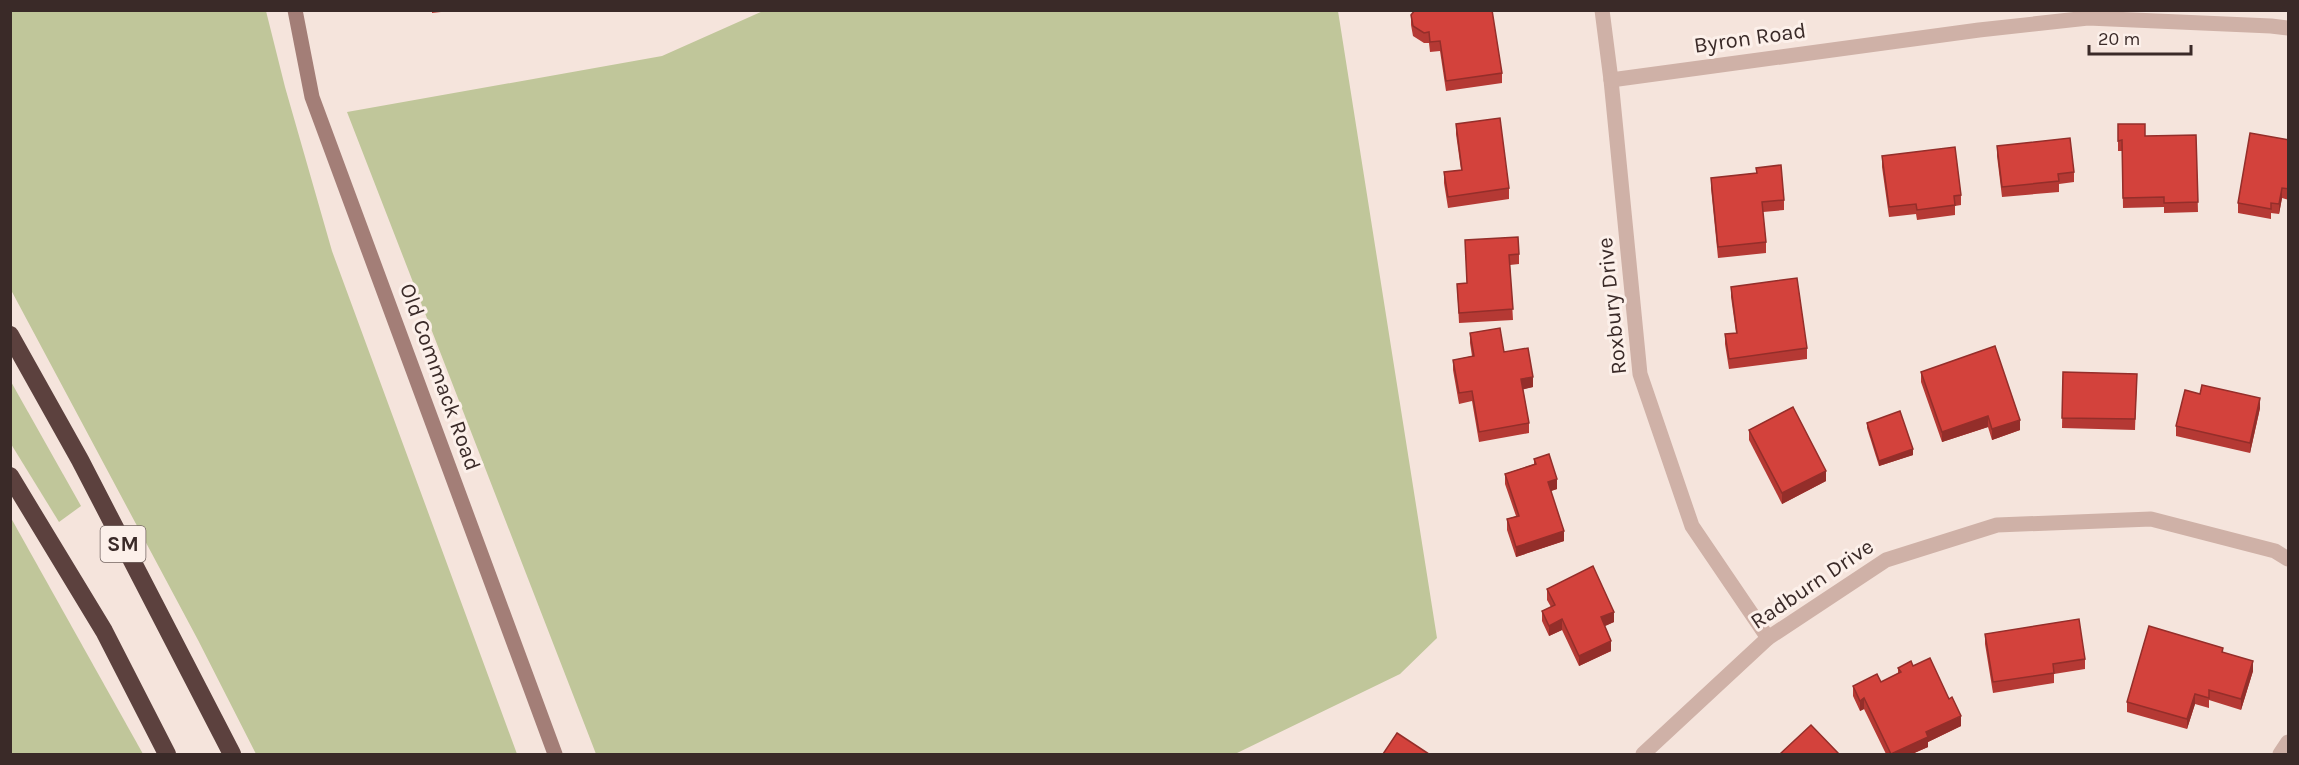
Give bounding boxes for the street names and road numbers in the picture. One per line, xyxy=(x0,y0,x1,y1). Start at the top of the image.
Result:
street label: Byron Road xyxy=(1692,17,1808,59)
street label: Roxbury Drive xyxy=(1592,236,1632,376)
street label: Old Commack Road xyxy=(394,280,486,474)
road number: SM xyxy=(100,526,146,562)
street label: Radburn Drive xyxy=(1746,533,1878,635)

